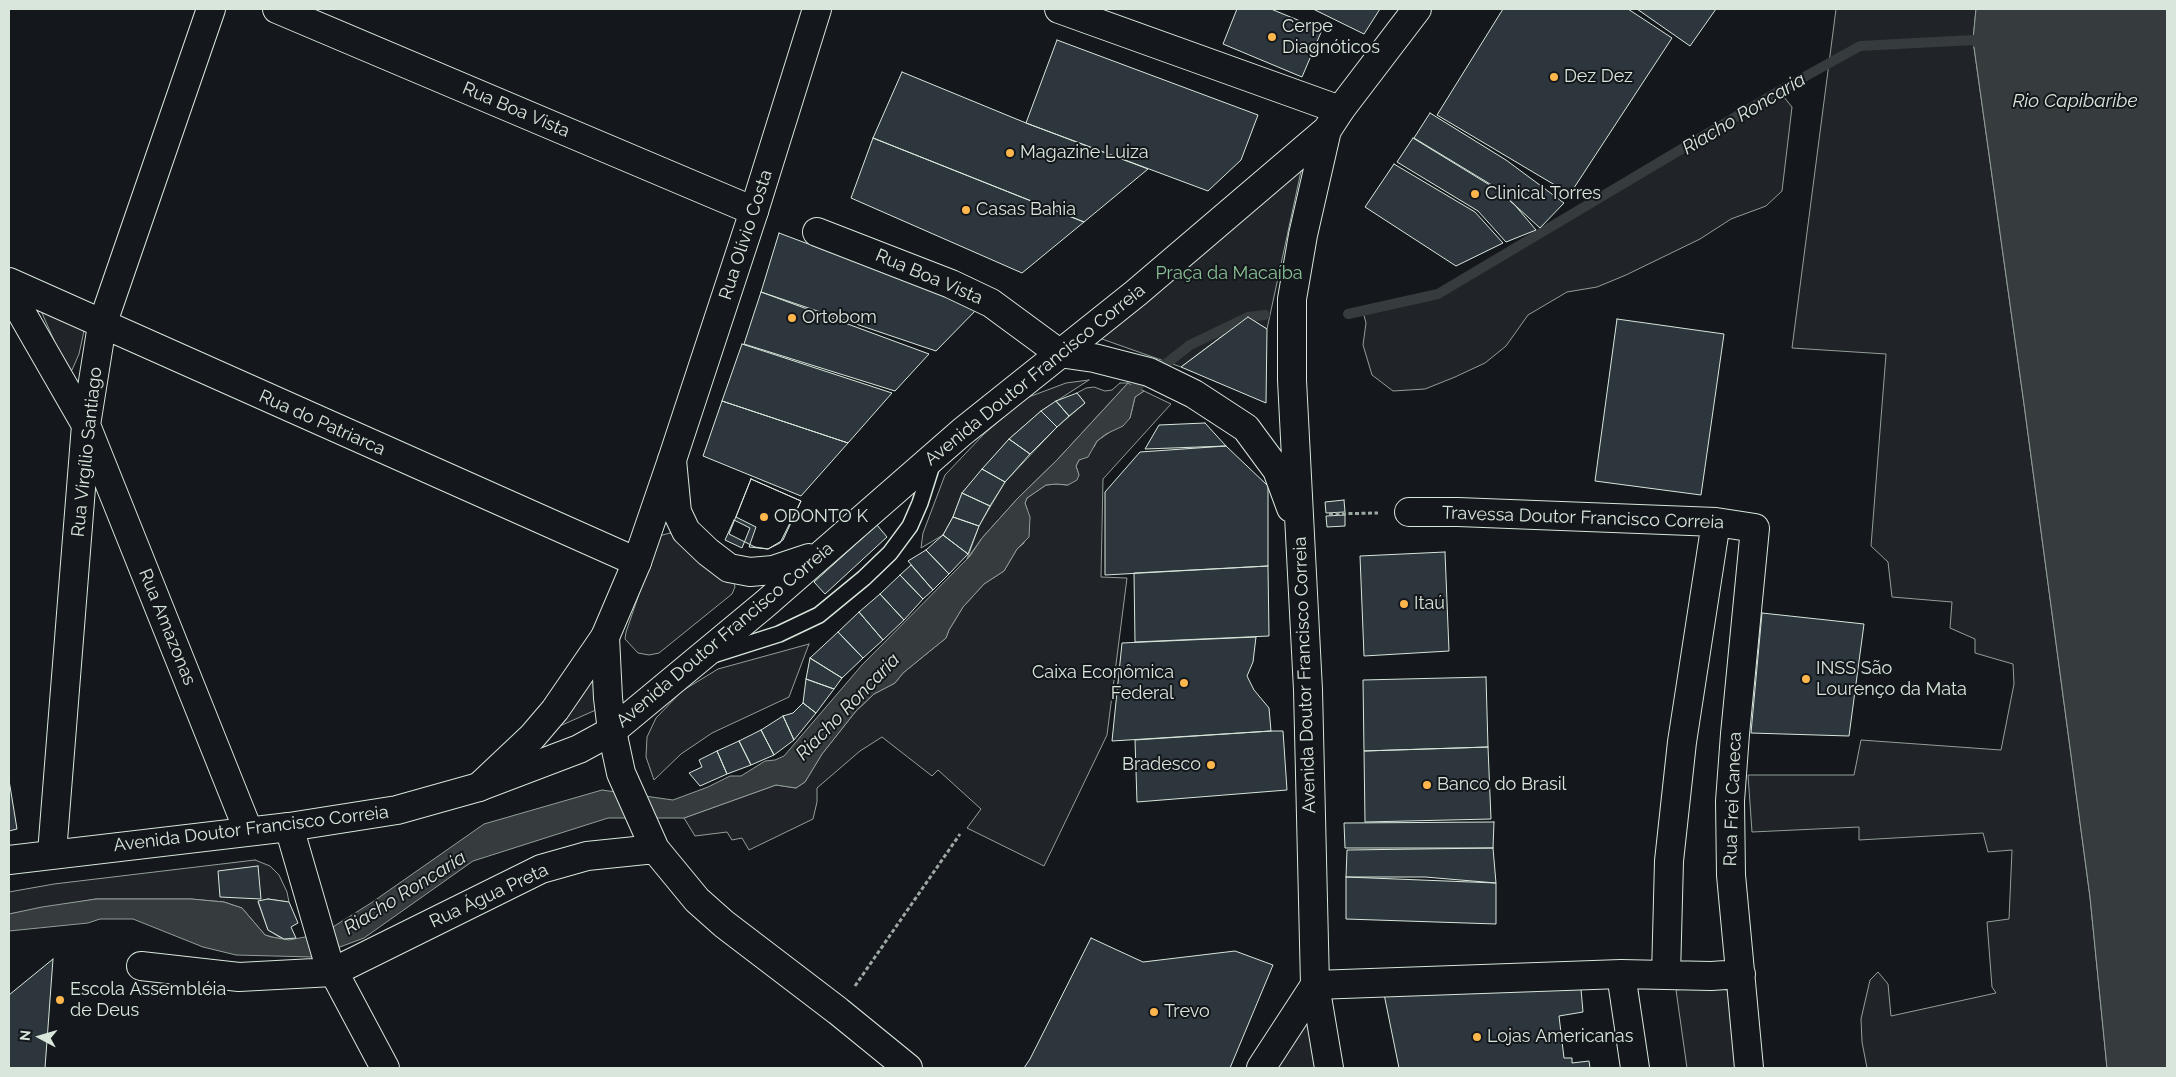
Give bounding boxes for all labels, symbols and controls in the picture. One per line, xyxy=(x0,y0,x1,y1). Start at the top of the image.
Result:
place label: Cerpe Diagnóticos xyxy=(1282,16,1380,58)
marker: Cerpe Diagnóticos xyxy=(1266,31,1278,43)
place label: Dez Dez xyxy=(1564,66,1633,88)
water label: Riacho Roncaria xyxy=(1678,68,1810,160)
marker: Dez Dez xyxy=(1548,71,1560,83)
street label: Rua Boa Vista xyxy=(459,78,573,142)
water label: Rio Capibaribe xyxy=(2012,90,2138,112)
place label: Magazine Luiza xyxy=(1020,142,1149,164)
marker: Magazine Luiza xyxy=(1004,147,1016,159)
street label: Rua Olívio Costa xyxy=(715,167,777,303)
place label: Clinical Torres xyxy=(1485,183,1601,205)
marker: Clinical Torres xyxy=(1469,188,1481,200)
place label: Casas Bahia xyxy=(976,199,1076,221)
marker: Casas Bahia xyxy=(960,204,972,216)
street label: Rua Boa Vista xyxy=(872,245,986,309)
park label: Praça da Macaíba xyxy=(1155,263,1303,285)
street label: Avenida Doutor Francisco Correia xyxy=(921,279,1149,471)
place label: Ortobom xyxy=(802,307,877,329)
marker: Ortobom xyxy=(786,312,798,324)
street label: Rua Virgílio Santiago xyxy=(67,366,107,538)
street label: Rua do Patriarca xyxy=(256,386,388,460)
street label: Travessa Doutor Francisco Correia xyxy=(1442,502,1724,534)
place label: ODONTO K xyxy=(774,506,868,528)
marker: ODONTO K xyxy=(758,511,770,523)
street label: Avenida Doutor Francisco Correia xyxy=(1289,536,1321,814)
street label: Avenida Doutor Francisco Correia xyxy=(612,538,838,732)
street label: Rua Amazonas xyxy=(134,566,200,688)
place label: Itaú xyxy=(1414,593,1445,615)
marker: Itaú xyxy=(1398,598,1410,610)
water label: Riacho Roncaria xyxy=(791,649,905,765)
place label: INSS São Lourenço da Mata xyxy=(1816,658,1967,701)
place label: Caixa Econômica Federal xyxy=(1032,662,1174,704)
marker: INSS São Lourenço da Mata xyxy=(1800,673,1812,685)
marker: Caixa Econômica Federal xyxy=(1178,677,1190,689)
street label: Rua Frei Caneca xyxy=(1720,731,1746,867)
place label: Bradesco xyxy=(1122,754,1201,776)
marker: Bradesco xyxy=(1205,759,1217,771)
place label: Banco do Brasil xyxy=(1437,774,1566,796)
marker: Banco do Brasil xyxy=(1421,779,1433,791)
street label: Avenida Doutor Francisco Correia xyxy=(112,801,390,857)
water label: Riacho Roncaria xyxy=(340,846,470,940)
street label: Rua Água Preta xyxy=(426,859,552,933)
place label: Escola Assembléia de Deus xyxy=(70,979,226,1022)
marker: Escola Assembléia de Deus xyxy=(54,994,66,1006)
place label: Trevo xyxy=(1164,1001,1210,1023)
marker: Trevo xyxy=(1148,1006,1160,1018)
north arrow xyxy=(15,1012,65,1062)
place label: Lojas Americanas xyxy=(1487,1026,1633,1048)
text: N xyxy=(17,1029,34,1042)
marker: Lojas Americanas xyxy=(1471,1031,1483,1043)

